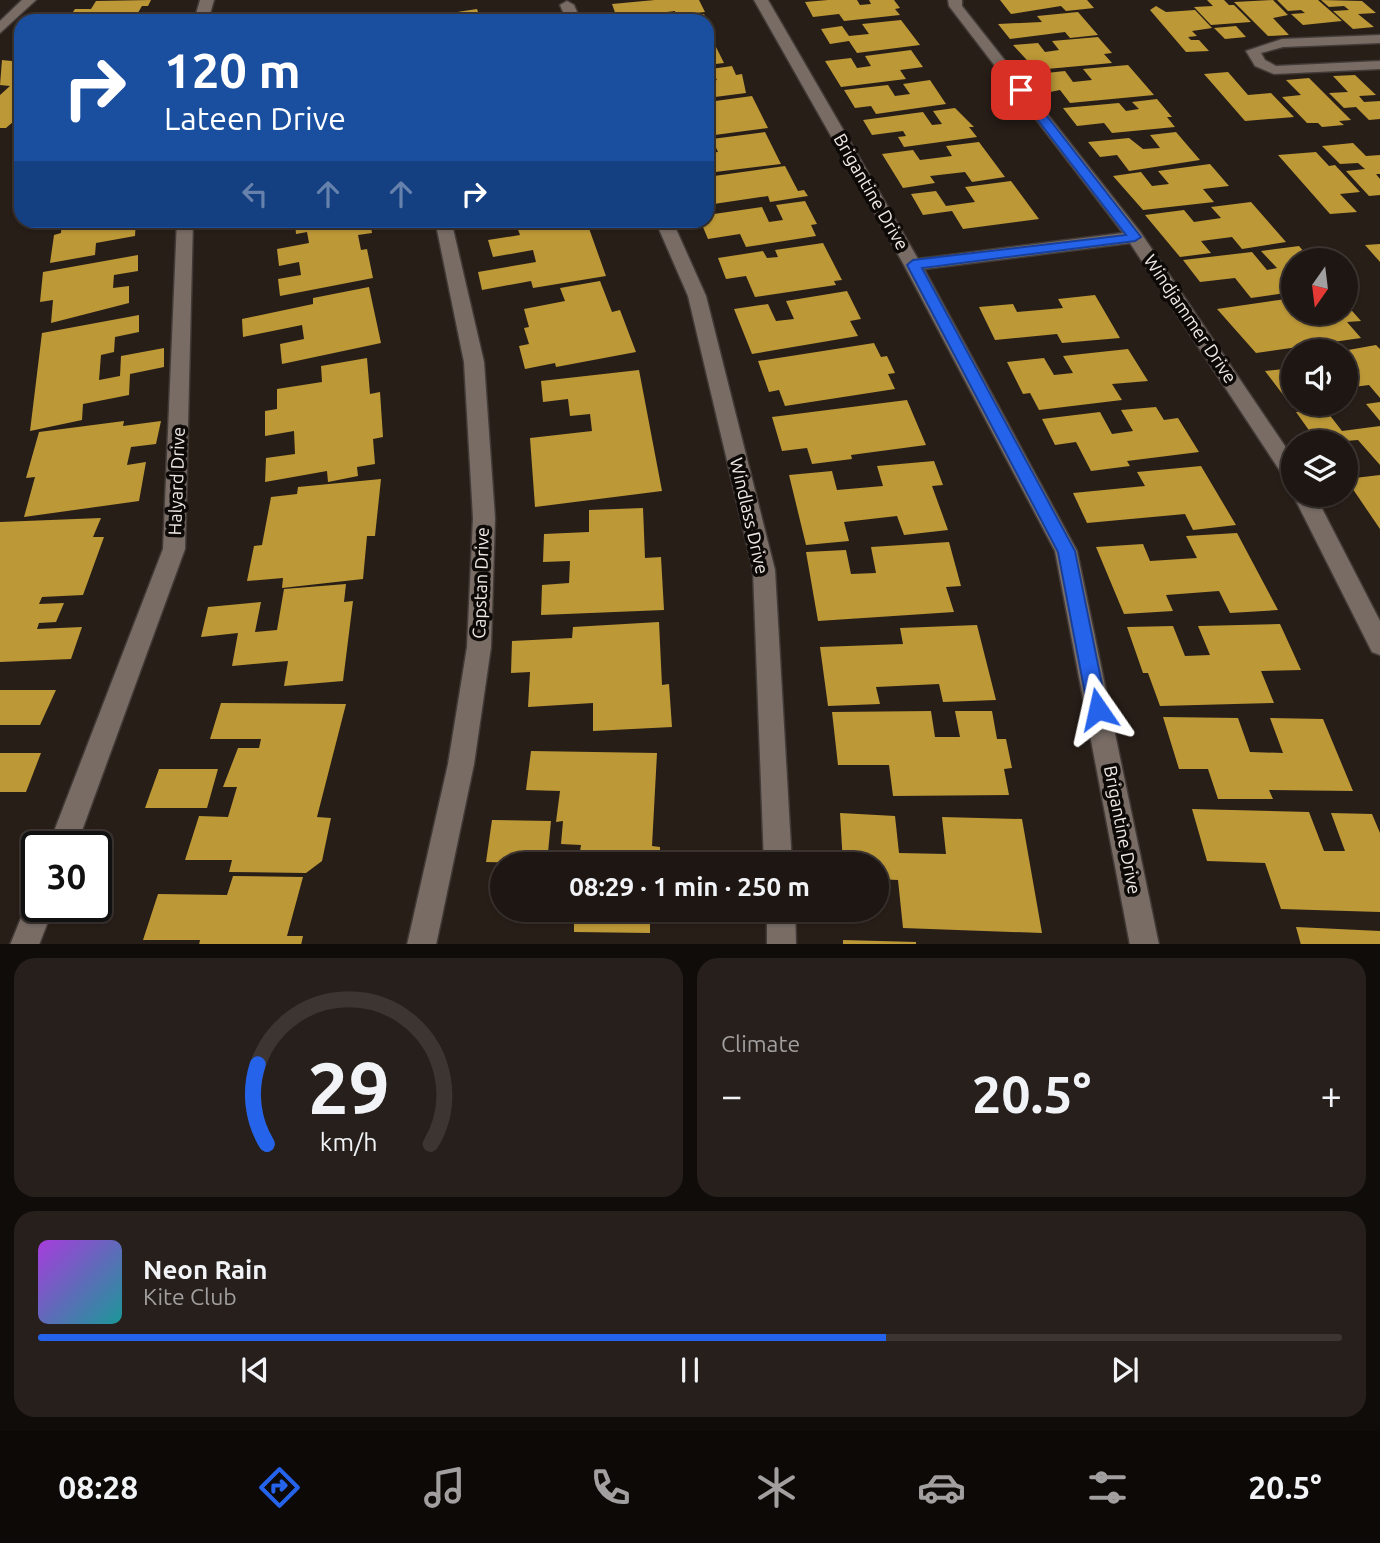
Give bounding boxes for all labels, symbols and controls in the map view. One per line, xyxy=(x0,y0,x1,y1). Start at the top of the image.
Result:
icon: right xyxy=(49,42,140,133)
text: 120 m xyxy=(164,42,301,97)
pin xyxy=(991,60,1051,120)
icon: arrive xyxy=(1002,71,1040,109)
text: Lateen Drive xyxy=(164,100,346,136)
street label: Brigantine Drive xyxy=(830,130,913,253)
icon: left xyxy=(236,175,274,213)
icon: ahead xyxy=(309,175,347,213)
icon: ahead xyxy=(382,175,420,213)
icon: right xyxy=(455,175,493,213)
north arrow xyxy=(1281,248,1358,326)
map controls xyxy=(1281,248,1358,507)
street label: Windjammer Drive xyxy=(1141,251,1241,386)
button: sound xyxy=(1281,339,1358,416)
street label: Halyard Drive xyxy=(164,426,188,535)
button: layers xyxy=(1281,430,1358,507)
street label: Windlass Drive xyxy=(727,456,773,576)
street label: Capstan Drive xyxy=(468,527,492,639)
position arrow xyxy=(1061,672,1135,746)
street label: Brigantine Drive xyxy=(1101,764,1145,896)
speed limit sign: 30 xyxy=(21,831,112,922)
text: 08:29 · 1 min · 250 m xyxy=(569,872,810,901)
text: Climate xyxy=(721,1031,800,1056)
text: 29 xyxy=(307,1046,390,1128)
text: 20.5° xyxy=(972,1065,1091,1123)
text: − xyxy=(721,1074,742,1116)
text: + xyxy=(1321,1074,1342,1116)
text: km/h xyxy=(320,1127,377,1155)
text: Neon Rain xyxy=(143,1255,268,1284)
text: Kite Club xyxy=(143,1284,237,1309)
icon: previous xyxy=(236,1351,274,1389)
icon: pause xyxy=(671,1351,709,1389)
icon: next xyxy=(1106,1351,1144,1389)
icon: directions xyxy=(255,1463,304,1512)
icon: music xyxy=(420,1463,469,1512)
icon: phone xyxy=(586,1463,635,1512)
icon: climate xyxy=(752,1463,801,1512)
icon: car xyxy=(917,1463,966,1512)
icon: filters xyxy=(1083,1463,1132,1512)
text: 08:28 xyxy=(58,1469,138,1505)
text: 20.5° xyxy=(1248,1469,1322,1505)

